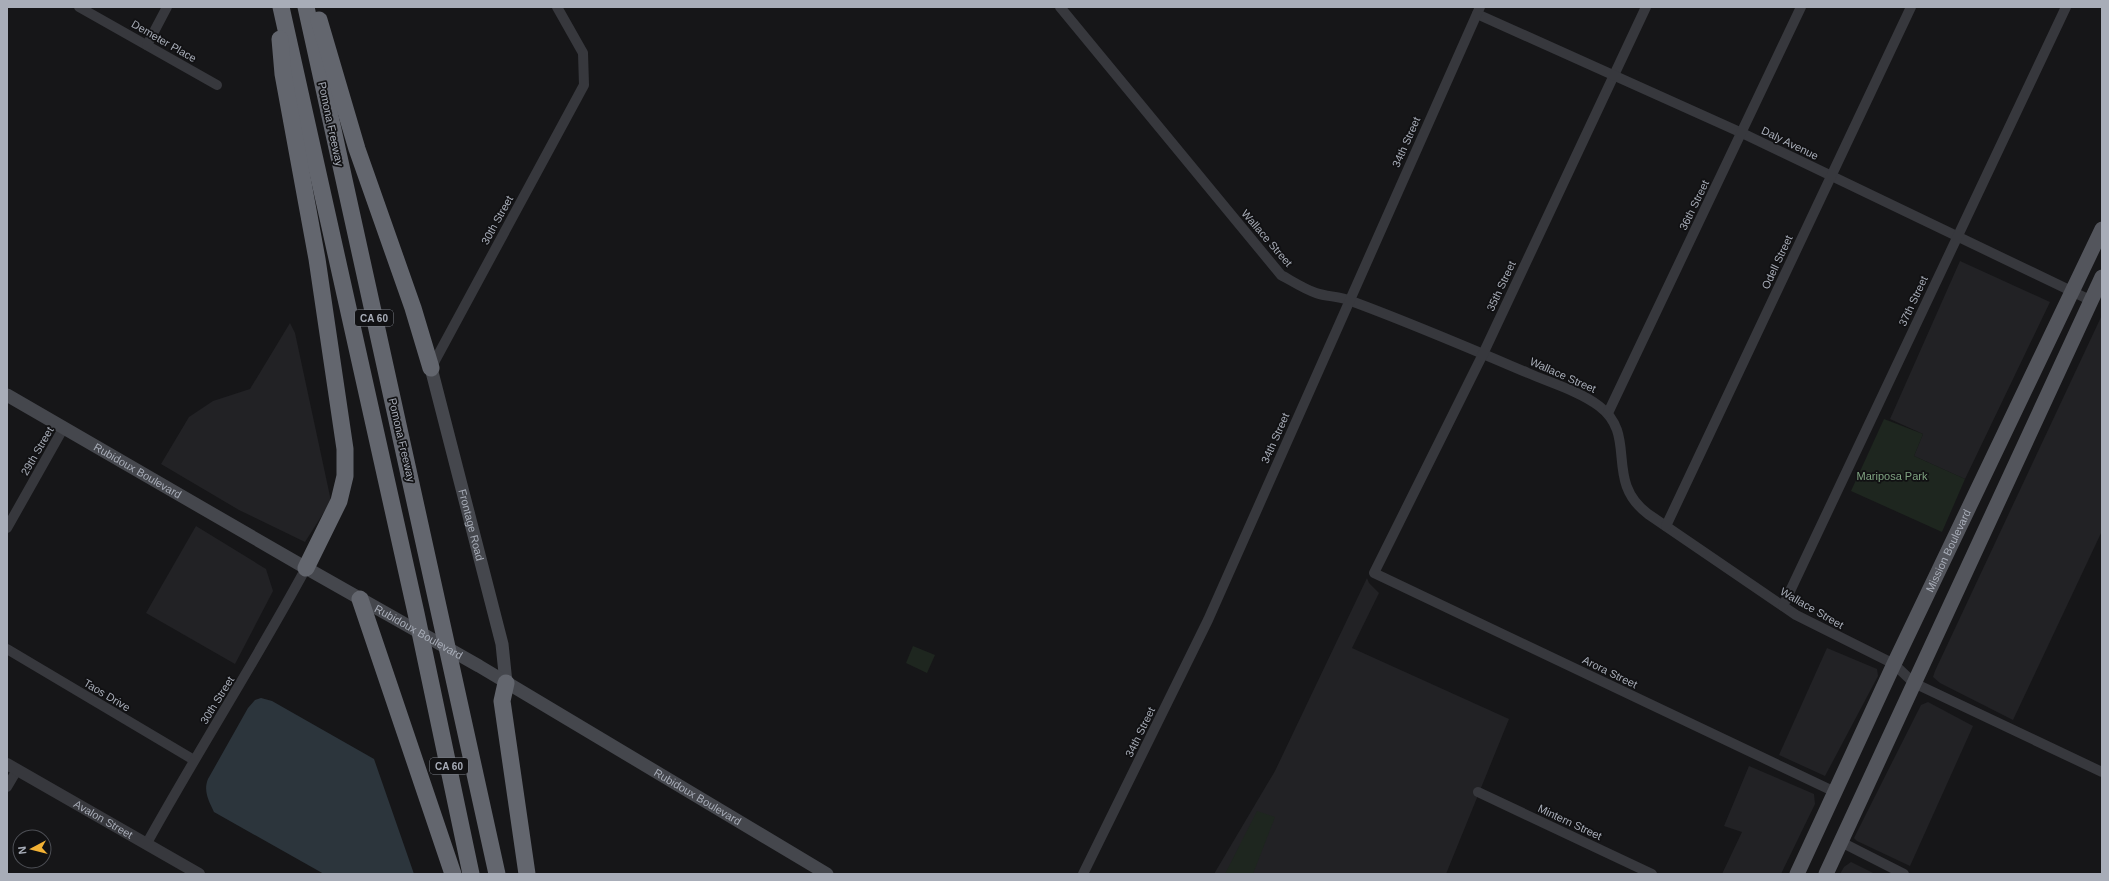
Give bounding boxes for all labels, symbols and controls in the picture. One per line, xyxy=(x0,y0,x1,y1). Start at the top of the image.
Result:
street label: Demeter Place xyxy=(129,18,199,64)
street label: Pomona Freeway xyxy=(316,81,346,168)
street label: 34th Street xyxy=(1390,115,1422,169)
street label: Daly Avenue xyxy=(1760,124,1820,162)
street label: 36th Street xyxy=(1677,178,1711,232)
street label: 30th Street xyxy=(479,194,515,246)
street label: Wallace Street xyxy=(1239,207,1295,269)
street label: Odell Street xyxy=(1759,233,1795,291)
street label: 35th Street xyxy=(1484,259,1518,313)
street label: 37th Street xyxy=(1896,274,1930,328)
road number: CA 60 xyxy=(355,310,393,326)
street label: Wallace Street xyxy=(1528,355,1598,395)
street label: Pomona Freeway xyxy=(386,397,418,484)
street label: 34th Street xyxy=(1259,411,1291,465)
street label: 29th Street xyxy=(18,425,56,477)
street label: Rubidoux Boulevard xyxy=(92,441,184,501)
park label: Mariposa Park xyxy=(1857,470,1928,482)
street label: Frontage Road xyxy=(456,488,486,562)
street label: Mission Boulevard xyxy=(1923,507,1973,594)
street label: Wallace Street xyxy=(1778,585,1846,631)
street label: Rubidoux Boulevard xyxy=(373,602,465,662)
street label: Arora Street xyxy=(1581,654,1639,690)
street label: 30th Street xyxy=(198,674,236,726)
street label: Taos Drive xyxy=(82,676,132,714)
street label: 34th Street xyxy=(1123,705,1157,759)
road number: CA 60 xyxy=(430,758,468,774)
street label: Rubidoux Boulevard xyxy=(652,766,743,827)
street label: Avalon Street xyxy=(72,798,135,841)
street label: Mintern Street xyxy=(1536,802,1604,842)
north arrow xyxy=(12,829,52,869)
text: N xyxy=(16,845,29,855)

